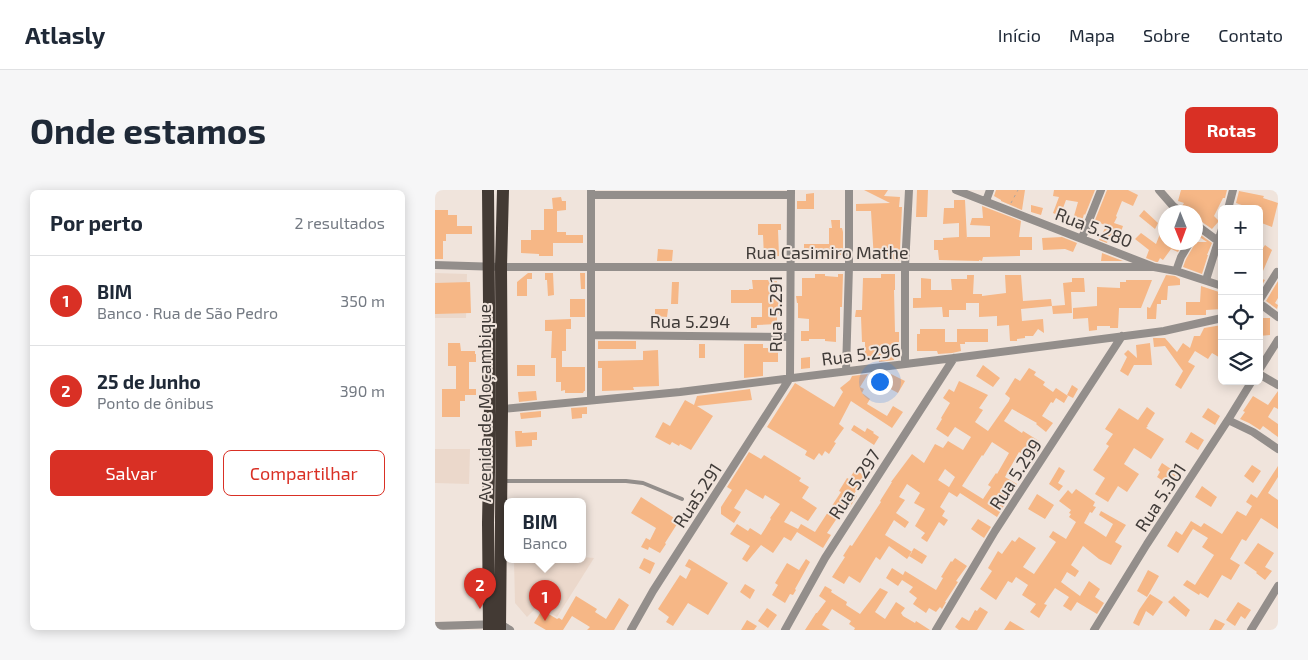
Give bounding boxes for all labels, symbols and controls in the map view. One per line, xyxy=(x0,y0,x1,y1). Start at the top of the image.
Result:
text: Atlasly xyxy=(25,20,105,49)
text: Início xyxy=(998,24,1041,46)
text: Mapa xyxy=(1069,24,1115,46)
text: Sobre xyxy=(1143,24,1190,46)
text: Contato xyxy=(1218,24,1283,46)
button: Rotas xyxy=(1185,107,1278,153)
text: Onde estamos xyxy=(30,109,266,151)
street label: Rua 5.280 xyxy=(1052,202,1136,252)
north arrow xyxy=(1158,205,1203,250)
map controls xyxy=(1218,205,1263,385)
button: + xyxy=(1218,205,1263,250)
text: Por perto xyxy=(50,210,143,235)
text: 2 resultados xyxy=(294,213,385,232)
street label: Rua Casimiro Mathe xyxy=(745,241,909,263)
button: − xyxy=(1218,250,1263,295)
street label: Rua 5.291 xyxy=(764,276,786,352)
text: BIM xyxy=(97,280,132,303)
text: 1 xyxy=(63,291,69,310)
text: 350 m xyxy=(340,291,385,310)
button: locate xyxy=(1218,295,1263,340)
text: Banco · Rua de São Pedro xyxy=(97,303,278,322)
street label: Avenida de Moçambique xyxy=(473,304,496,502)
street label: Rua 5.294 xyxy=(650,310,730,332)
street label: Rua 5.296 xyxy=(820,338,902,370)
button: layers xyxy=(1218,340,1263,385)
your location xyxy=(867,369,893,395)
text: 25 de Junho xyxy=(97,370,201,393)
text: 2 xyxy=(61,381,71,400)
text: 390 m xyxy=(340,381,385,400)
text: Ponto de ônibus xyxy=(97,393,214,412)
street label: Rua 5.299 xyxy=(984,435,1046,513)
street label: Rua 5.297 xyxy=(823,445,885,523)
button: Salvar xyxy=(50,450,213,496)
button: Compartilhar xyxy=(223,450,385,496)
street label: Rua5.291 xyxy=(668,459,726,531)
street label: Rua 5.301 xyxy=(1130,459,1190,535)
popup xyxy=(504,498,586,563)
text: BIM xyxy=(523,510,558,533)
text: Banco xyxy=(523,533,567,552)
pin: 2 xyxy=(464,568,496,609)
pin: 1 xyxy=(529,580,561,621)

